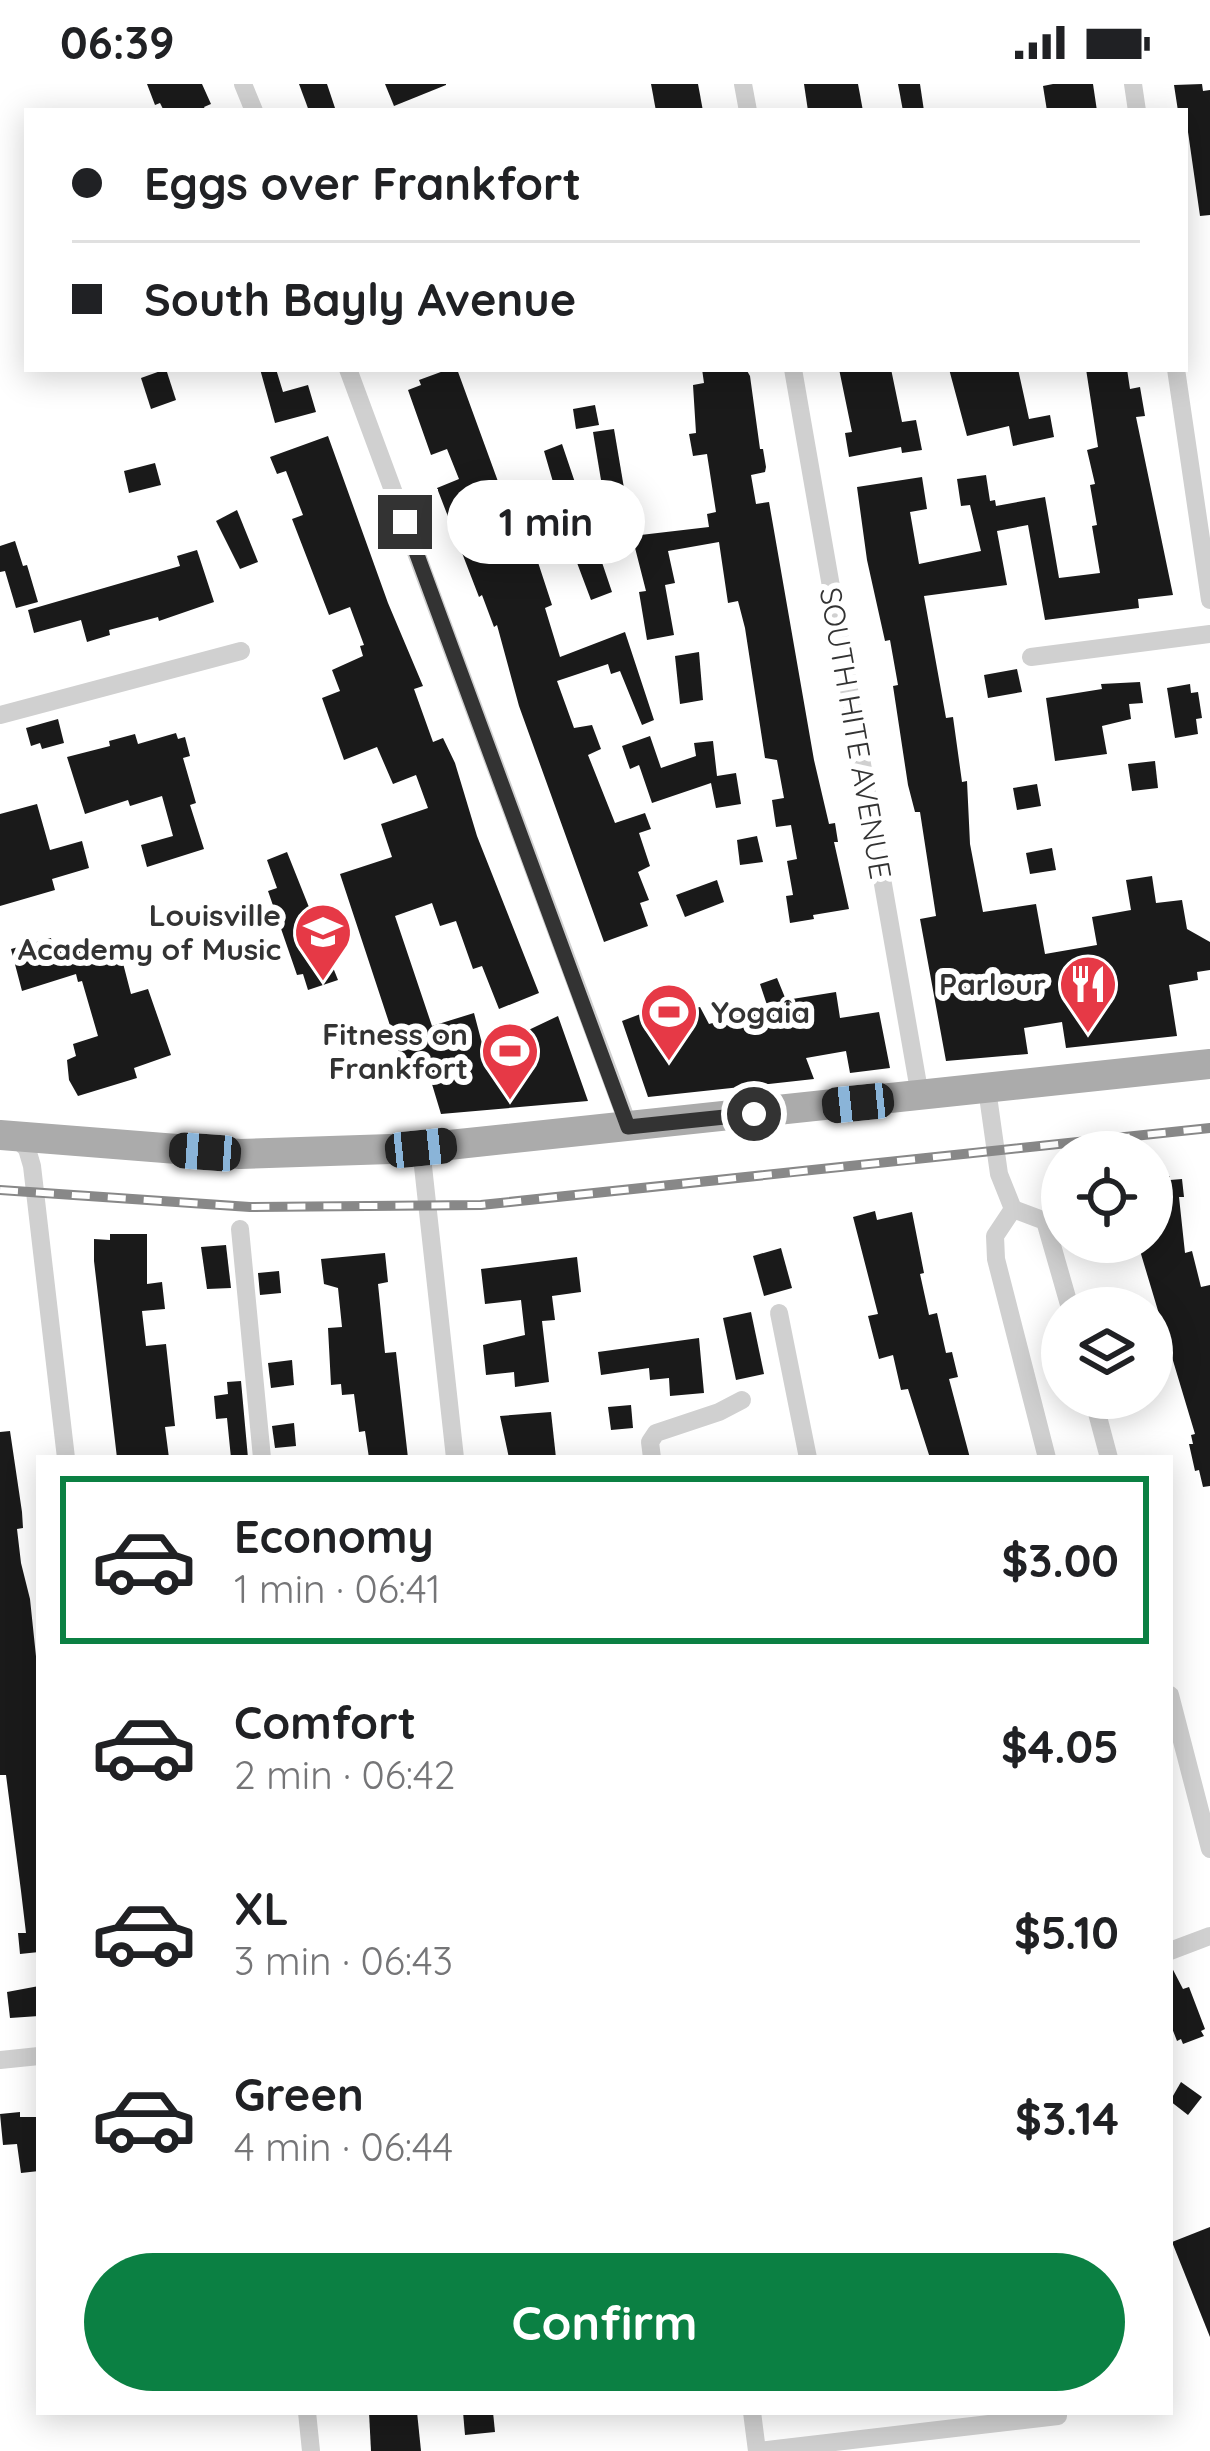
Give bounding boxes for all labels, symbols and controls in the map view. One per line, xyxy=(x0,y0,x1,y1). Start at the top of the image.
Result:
text: 06:39 xyxy=(60,14,175,70)
text: Eggs over Frankfort xyxy=(144,155,581,211)
text: South Bayly Avenue xyxy=(144,271,576,327)
callout: 1 min xyxy=(447,480,645,564)
route end xyxy=(378,495,432,549)
text: 1 min xyxy=(499,497,593,546)
street label: SOUTH HITE AVENUE xyxy=(812,584,900,882)
place label: Louisville Academy of Music xyxy=(18,896,281,968)
school or university icon: Louisville Academy of Music xyxy=(292,901,354,983)
restaurant icon: Parlour xyxy=(1057,953,1119,1035)
place label: Parlour xyxy=(939,965,1046,1003)
sports icon: Yogaia xyxy=(638,981,700,1063)
place label: Yogaia xyxy=(711,993,810,1031)
place label: Fitness on Frankfort xyxy=(322,1015,468,1087)
sports icon: Fitness on Frankfort xyxy=(479,1020,541,1102)
car xyxy=(820,1081,896,1125)
route start xyxy=(727,1087,781,1141)
car xyxy=(383,1126,459,1170)
map controls xyxy=(1041,1131,1173,1419)
button: locate xyxy=(1041,1131,1173,1263)
car xyxy=(168,1132,242,1172)
button: layers xyxy=(1041,1287,1173,1419)
icon: car xyxy=(90,1506,198,1614)
text: Economy xyxy=(234,1508,434,1564)
text: $3.00 xyxy=(1002,1532,1119,1588)
text: 1 min · 06:41 xyxy=(234,1564,441,1613)
icon: car xyxy=(90,1692,198,1800)
text: Comfort xyxy=(234,1694,416,1750)
text: $4.05 xyxy=(1001,1718,1119,1774)
text: 2 min · 06:42 xyxy=(234,1750,455,1799)
icon: car xyxy=(90,1878,198,1986)
text: XL xyxy=(234,1880,289,1936)
text: $5.10 xyxy=(1014,1904,1119,1960)
text: 3 min · 06:43 xyxy=(234,1936,453,1985)
icon: car xyxy=(90,2064,198,2172)
text: Green xyxy=(234,2066,364,2122)
text: $3.14 xyxy=(1015,2090,1119,2146)
text: 4 min · 06:44 xyxy=(234,2122,453,2171)
button: Confirm xyxy=(84,2253,1125,2391)

